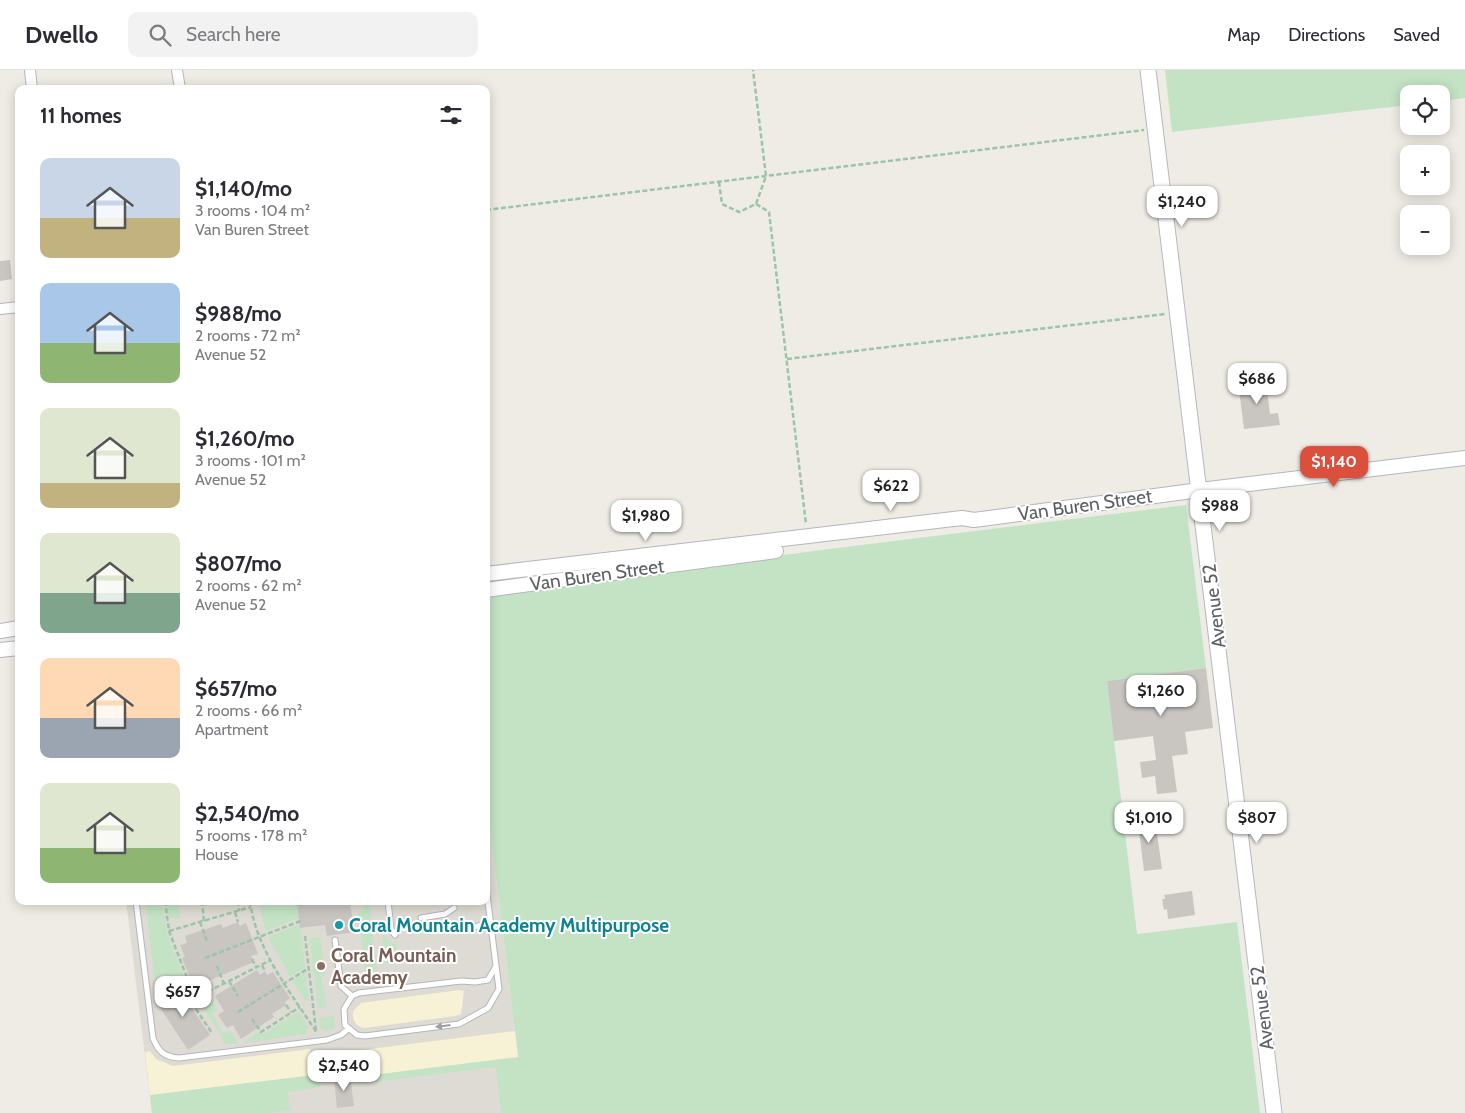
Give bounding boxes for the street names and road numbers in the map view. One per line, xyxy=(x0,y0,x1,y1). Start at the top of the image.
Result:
street label: Van Buren Street xyxy=(1016,484,1154,526)
street label: Van Buren Street xyxy=(528,554,666,596)
street label: Avenue 52 xyxy=(1197,563,1231,649)
street label: Avenue 52 xyxy=(1245,965,1279,1051)

